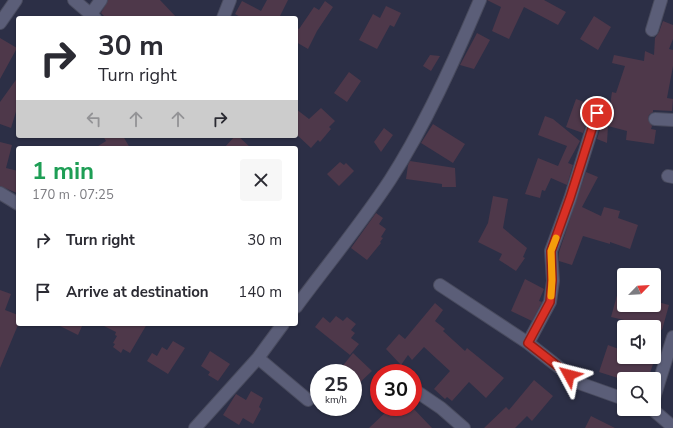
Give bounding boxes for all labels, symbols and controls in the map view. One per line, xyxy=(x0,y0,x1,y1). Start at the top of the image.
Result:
text: 30 m xyxy=(98,27,164,65)
icon: right xyxy=(32,32,84,84)
text: Turn right xyxy=(98,63,177,87)
pin xyxy=(580,96,614,130)
icon: arrive xyxy=(586,102,608,124)
icon: left xyxy=(83,108,105,130)
icon: ahead xyxy=(125,108,147,130)
icon: ahead xyxy=(167,108,189,130)
icon: right xyxy=(209,108,231,130)
text: 1 min xyxy=(32,155,94,187)
button: close xyxy=(240,159,282,201)
text: 170 m · 07:25 xyxy=(32,186,114,204)
icon: right xyxy=(32,229,54,251)
text: Turn right xyxy=(66,230,135,250)
text: 30 m xyxy=(247,230,282,250)
north arrow xyxy=(617,268,661,312)
map controls xyxy=(617,268,661,416)
icon: arrive xyxy=(32,281,54,303)
text: Arrive at destination xyxy=(66,282,209,302)
text: 140 m xyxy=(238,282,282,302)
button: sound xyxy=(617,320,661,364)
position arrow xyxy=(548,354,590,396)
speed limit sign: 30 xyxy=(370,364,422,416)
text: 25 xyxy=(324,371,348,398)
button: search xyxy=(617,372,661,416)
text: km/h xyxy=(325,393,347,407)

